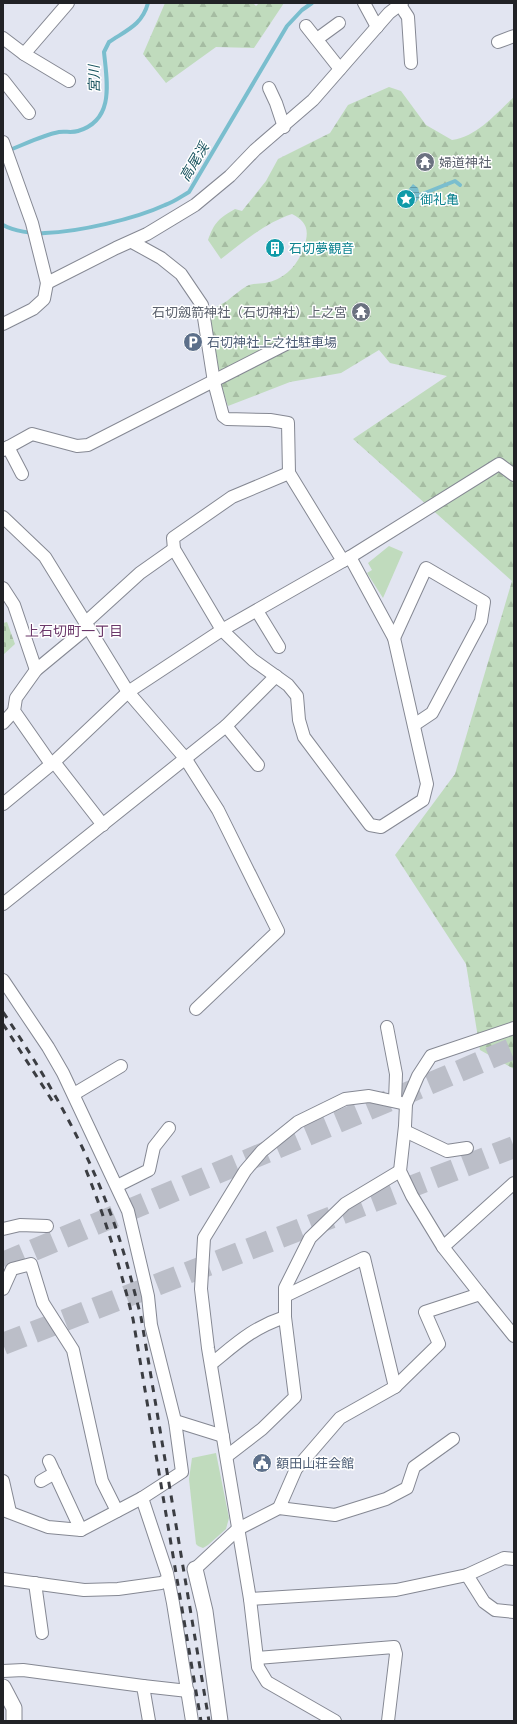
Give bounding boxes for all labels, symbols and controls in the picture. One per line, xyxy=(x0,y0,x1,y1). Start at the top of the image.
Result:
water label: 宮川 xyxy=(87,63,104,93)
water label: 高尾渓 xyxy=(177,139,214,185)
temple icon: 婦道神社 xyxy=(414,151,436,173)
place label: 婦道神社 xyxy=(439,156,491,172)
place icon: 御礼亀 xyxy=(395,188,417,210)
place label: 御礼亀 xyxy=(420,193,459,209)
building icon: 石切夢観音 xyxy=(264,237,286,259)
place label: 石切夢観音 xyxy=(289,242,354,258)
temple icon: 石切劔箭神社（石切神社）上之宮 xyxy=(350,301,372,323)
place label: 石切劔箭神社（石切神社）上之宮 xyxy=(152,305,347,322)
parking icon: 石切神社上之社駐車場 xyxy=(182,331,204,353)
place label: 石切神社上之社駐車場 xyxy=(207,336,337,352)
district label: 上石切町一丁目 xyxy=(25,624,123,641)
public building icon: 額田山荘会館 xyxy=(251,1452,273,1474)
place label: 額田山荘会館 xyxy=(276,1457,354,1473)

